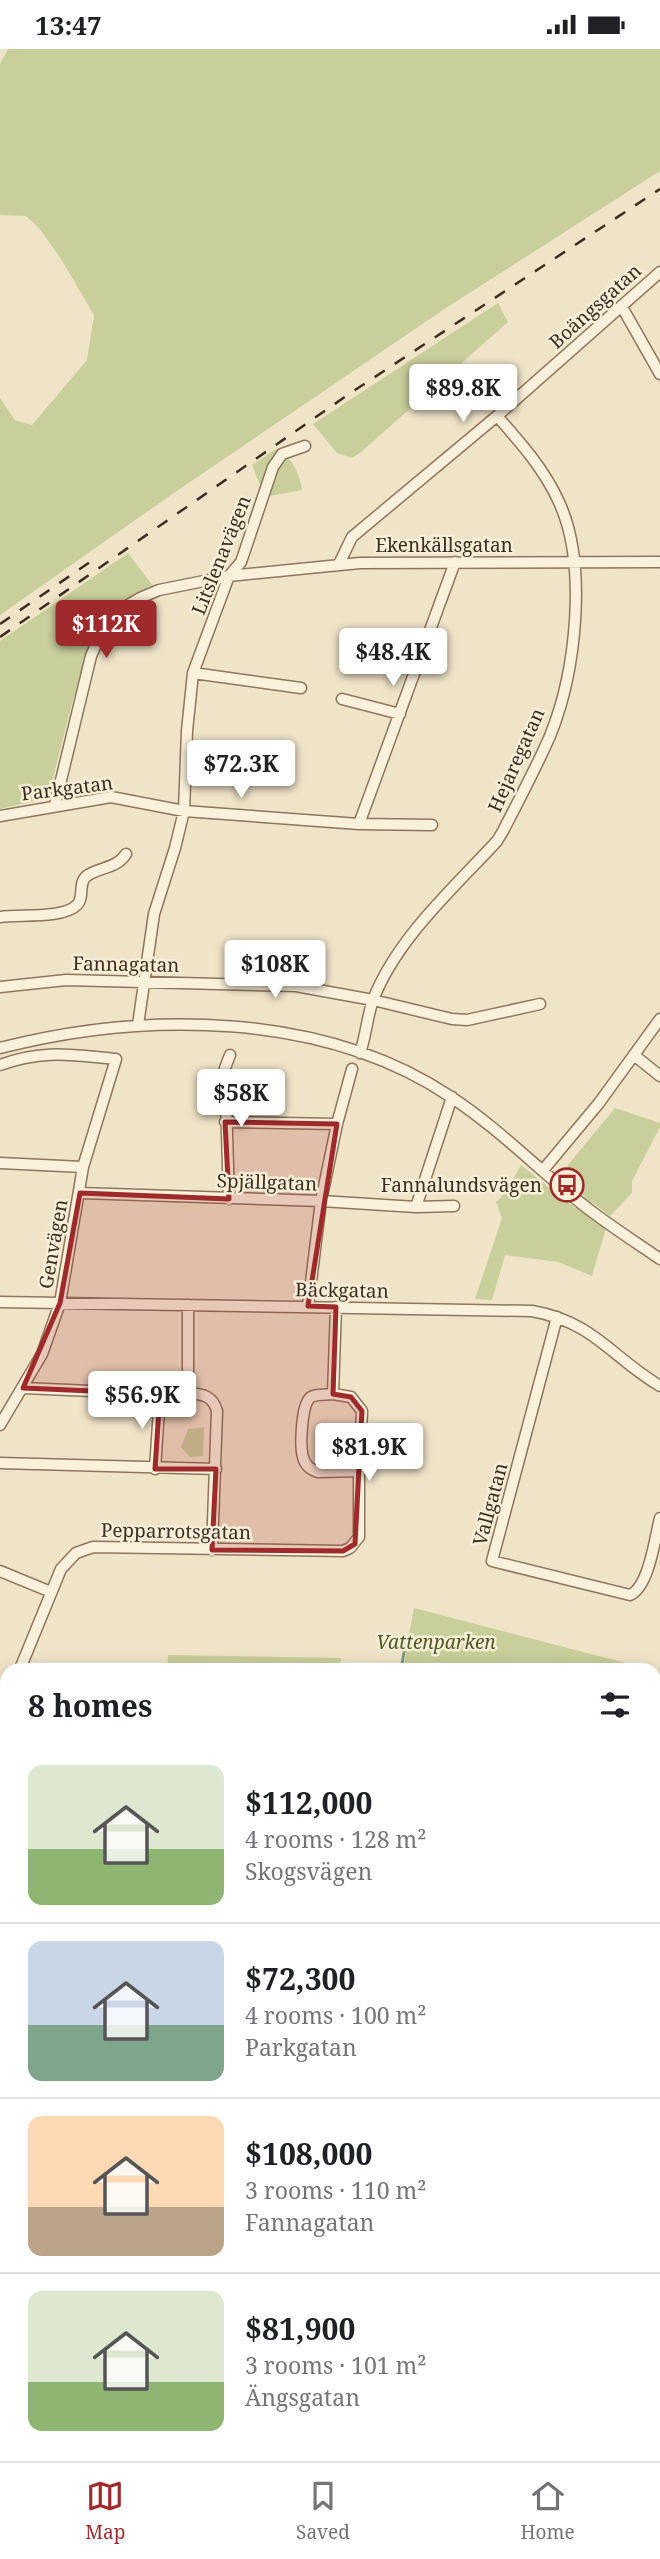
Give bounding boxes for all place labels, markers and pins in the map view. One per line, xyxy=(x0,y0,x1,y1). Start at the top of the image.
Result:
pin: $89.8K xyxy=(406,365,520,424)
pin: $112K xyxy=(57,601,155,660)
pin: $48.4K xyxy=(336,629,450,688)
pin: $72.3K xyxy=(184,741,298,800)
pin: $108K xyxy=(226,941,324,1000)
pin: $58K xyxy=(200,1069,282,1129)
bus stop icon: Fannalundsvägen xyxy=(548,1166,586,1204)
place label: Fannalundsvägen xyxy=(381,1172,542,1198)
pin: $56.9K xyxy=(85,1371,199,1431)
pin: $81.9K xyxy=(312,1423,426,1483)

